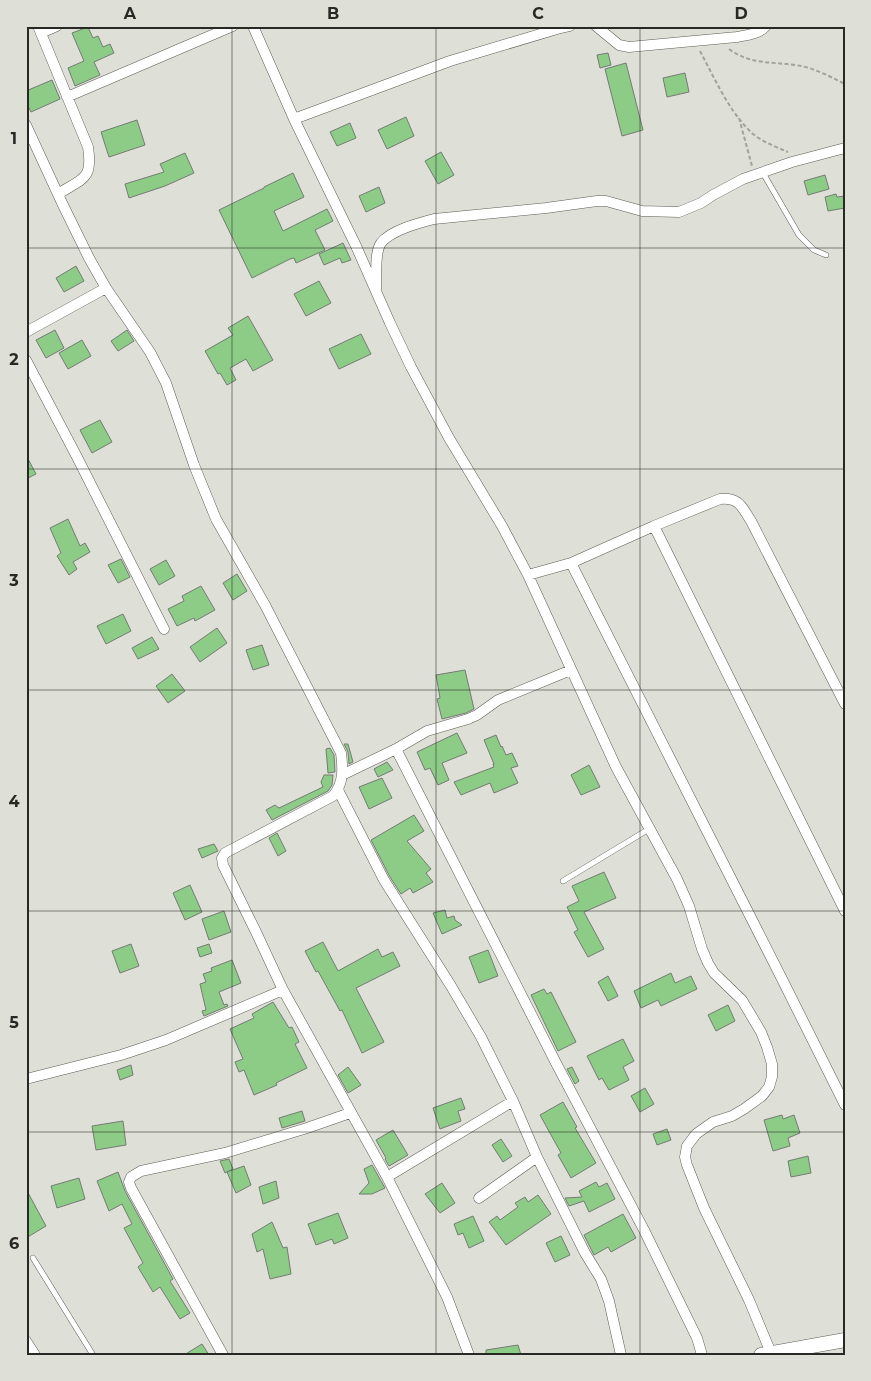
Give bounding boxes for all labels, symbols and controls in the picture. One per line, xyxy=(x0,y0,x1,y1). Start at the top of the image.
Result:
text: A xyxy=(123,4,137,23)
text: B xyxy=(327,4,339,23)
text: C xyxy=(532,4,544,23)
text: D xyxy=(734,4,748,23)
text: 1 xyxy=(11,129,17,148)
text: 2 xyxy=(9,350,19,369)
text: 3 xyxy=(8,571,19,590)
text: 4 xyxy=(8,792,20,811)
text: 5 xyxy=(9,1013,19,1032)
text: 6 xyxy=(9,1234,19,1253)

